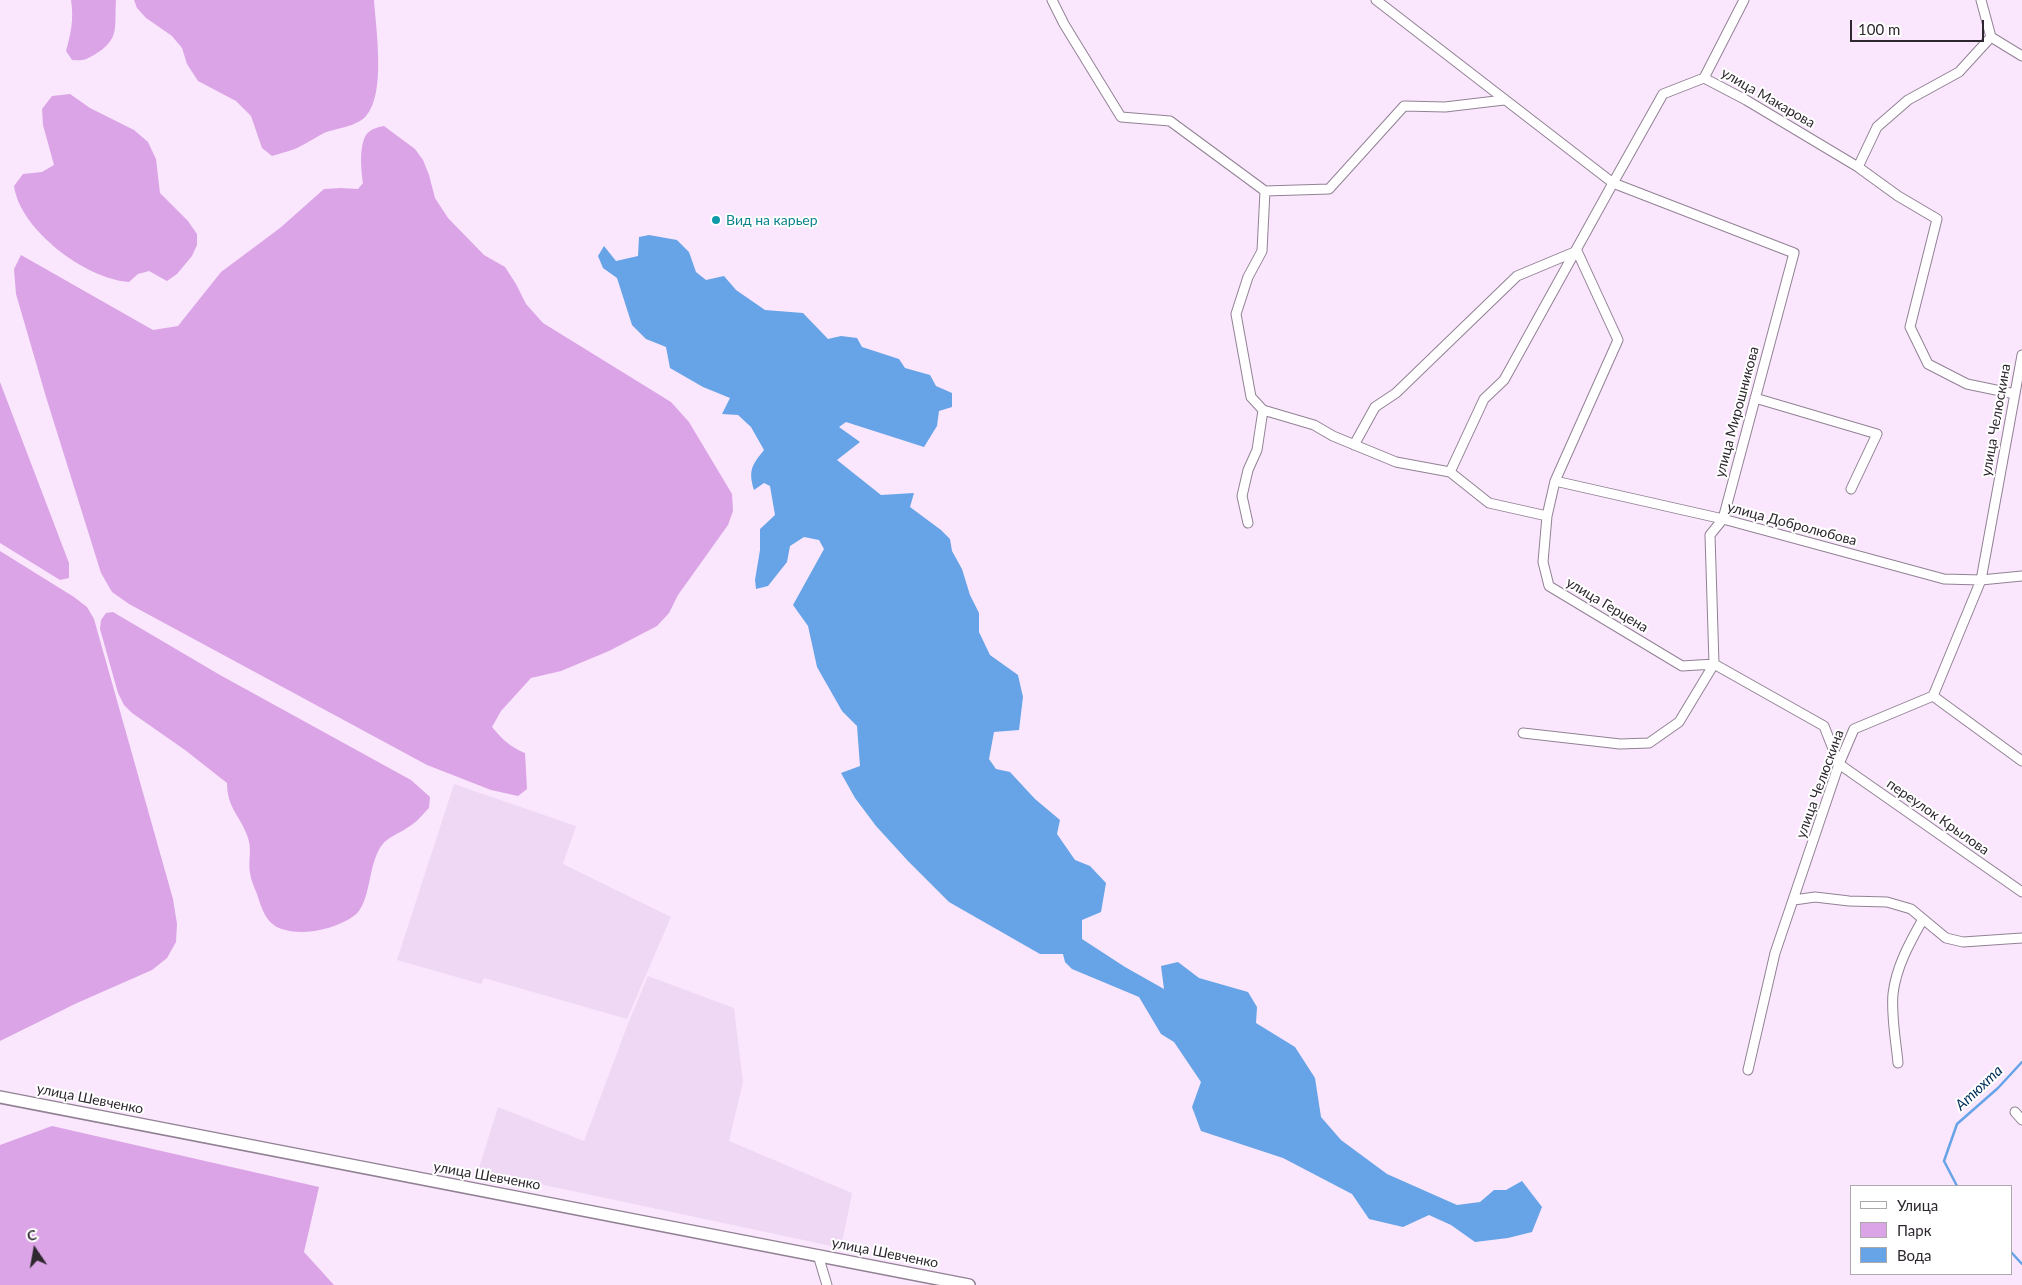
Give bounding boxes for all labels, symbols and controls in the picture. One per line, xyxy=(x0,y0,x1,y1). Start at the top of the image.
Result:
scale bar xyxy=(1852,10,1986,42)
text: 100 m xyxy=(1858,20,1900,38)
street label: улица Макарова xyxy=(1718,64,1818,132)
place label: Вид на карьер xyxy=(726,212,818,228)
marker: Вид на карьер xyxy=(710,214,722,226)
street label: улица Мирошникова xyxy=(1711,345,1763,479)
street label: улица Челюскина xyxy=(1978,362,2014,478)
street label: улица Добролюбова xyxy=(1725,499,1859,549)
street label: улица Герцена xyxy=(1563,574,1651,636)
street label: улица Челюскина xyxy=(1793,727,1847,841)
street label: переулок Крылова xyxy=(1884,775,1992,859)
water label: Атюхта xyxy=(1952,1062,2006,1114)
street label: улица Шевченко xyxy=(35,1080,145,1118)
street label: улица Шевченко xyxy=(432,1158,542,1194)
legend xyxy=(1850,1185,2012,1275)
text: Улица xyxy=(1897,1196,1938,1214)
text: Парк xyxy=(1897,1221,1931,1239)
north arrow xyxy=(10,1225,60,1275)
text: С xyxy=(25,1226,38,1244)
street label: улица Шевченко xyxy=(830,1234,940,1272)
text: Вода xyxy=(1897,1246,1932,1264)

